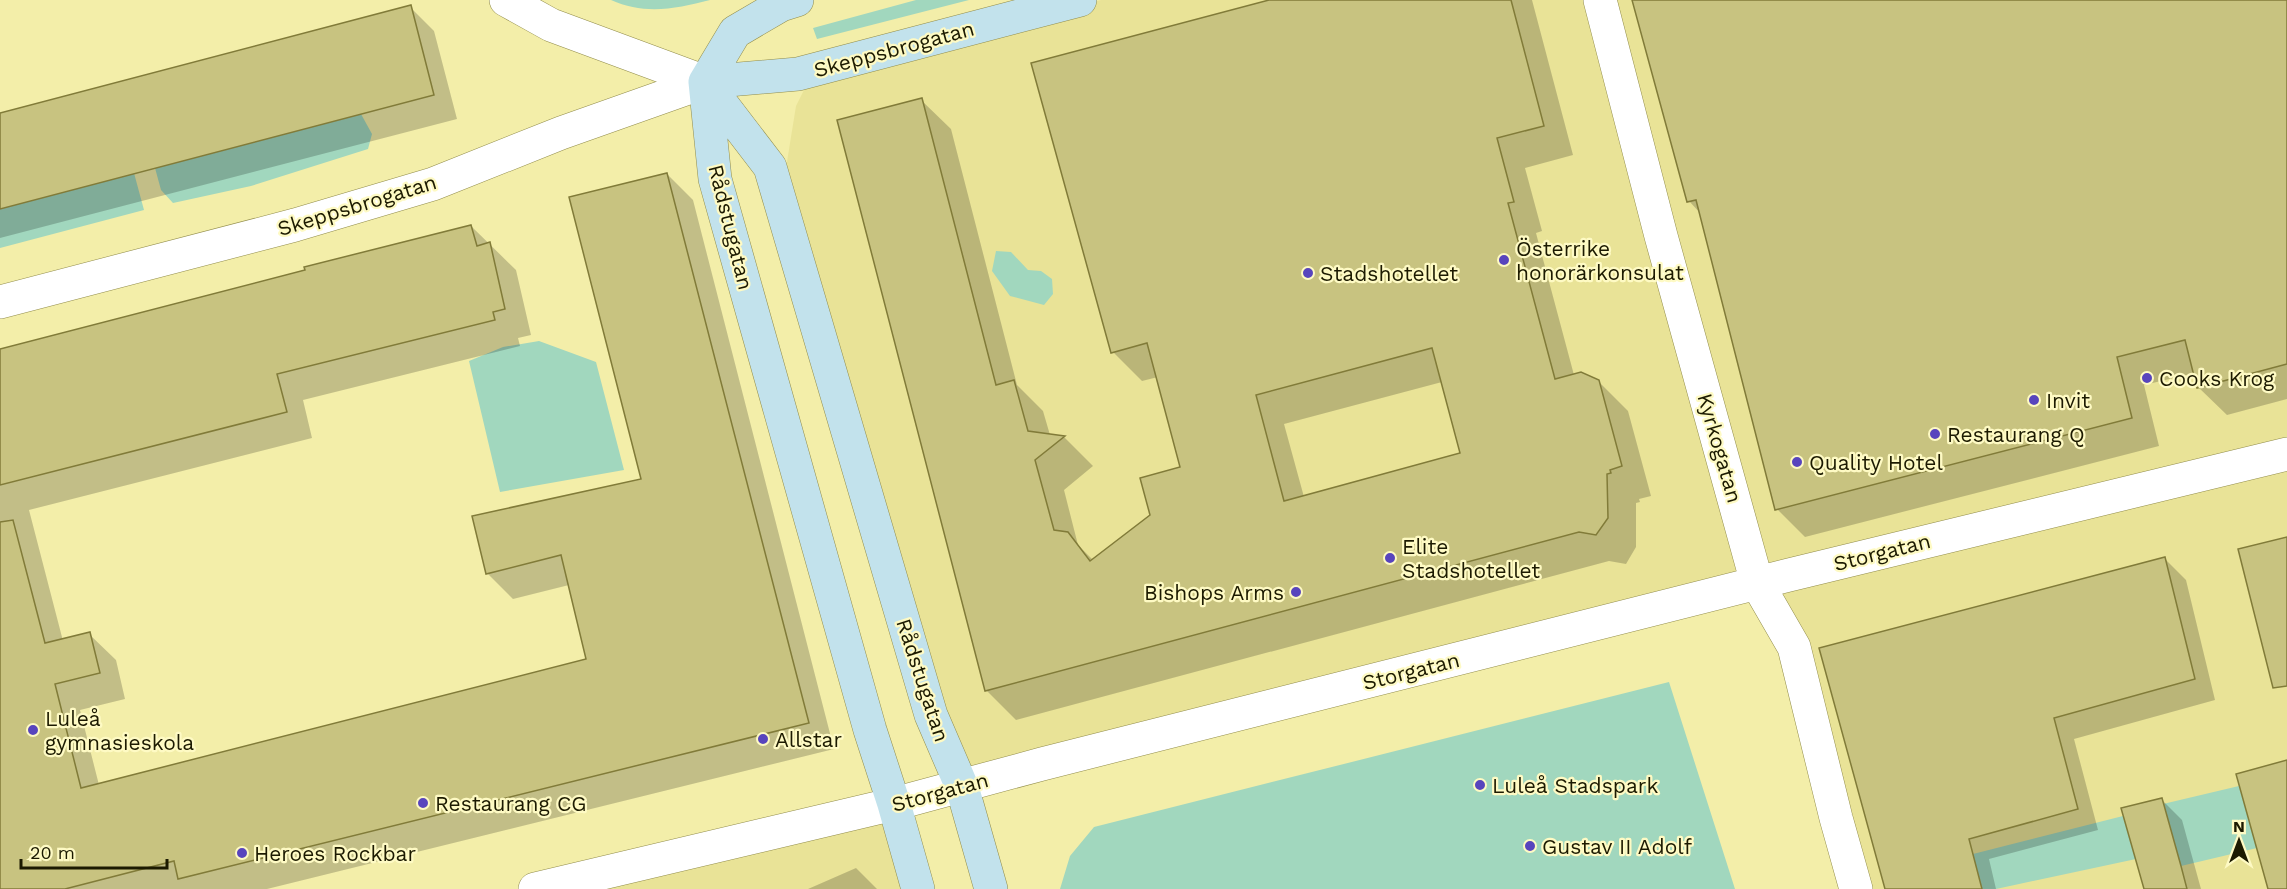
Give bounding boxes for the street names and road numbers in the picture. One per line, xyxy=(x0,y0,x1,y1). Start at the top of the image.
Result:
street label: Skeppsbrogatan xyxy=(811,16,977,82)
street label: Rådstugatan xyxy=(703,162,759,292)
street label: Skeppsbrogatan xyxy=(275,169,439,241)
street label: Kyrkogatan xyxy=(1692,390,1748,506)
street label: Storgatan xyxy=(1831,528,1933,576)
street label: Rådstugatan xyxy=(891,615,955,745)
street label: Storgatan xyxy=(1360,647,1462,695)
street label: Storgatan xyxy=(889,767,991,817)

